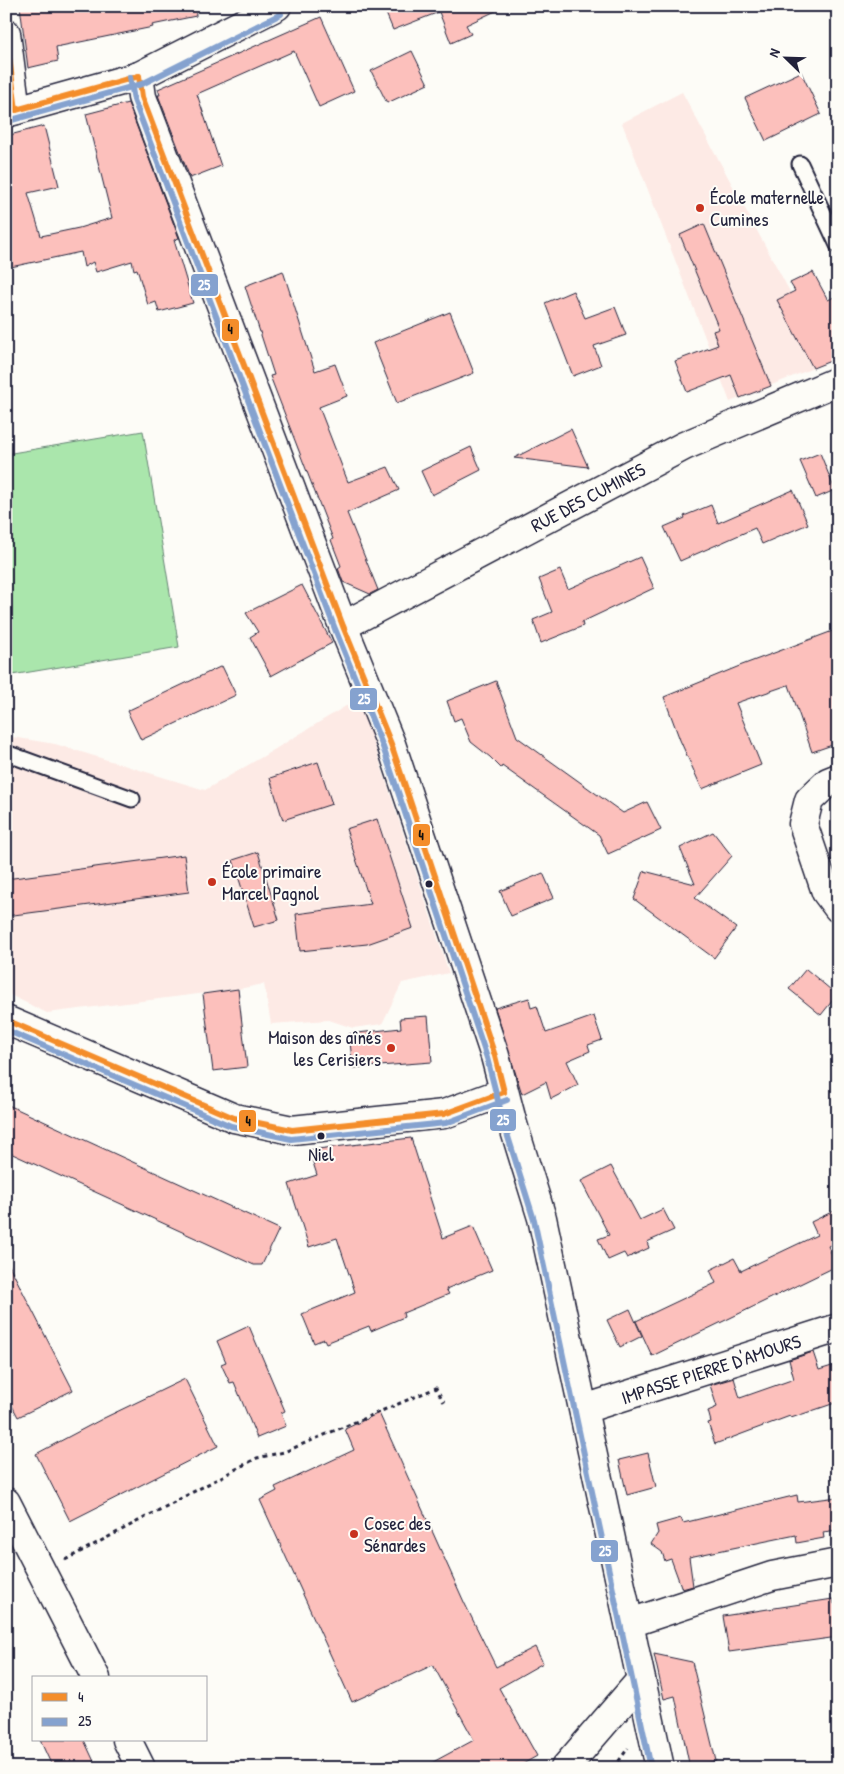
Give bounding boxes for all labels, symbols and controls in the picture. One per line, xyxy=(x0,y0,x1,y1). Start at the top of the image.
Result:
north arrow xyxy=(762,32,812,82)
text: N xyxy=(763,45,784,60)
place label: École maternelle Cumines xyxy=(710,184,825,232)
marker: École maternelle Cumines xyxy=(694,202,706,214)
line badge: 25 xyxy=(190,273,219,297)
text: 25 xyxy=(198,275,210,294)
line badge: 4 xyxy=(221,318,240,342)
text: 4 xyxy=(227,319,233,338)
street label: RUE DES CUMINES xyxy=(526,456,650,538)
line badge: 25 xyxy=(349,687,378,711)
text: 25 xyxy=(358,689,370,708)
line badge: 4 xyxy=(412,823,431,847)
text: 4 xyxy=(418,825,424,844)
place label: École primaire Marcel Pagnol xyxy=(222,858,322,906)
marker: École primaire Marcel Pagnol xyxy=(206,876,218,888)
unlabelled marker xyxy=(424,879,434,889)
place label: Maison des aînés les Cerisiers xyxy=(268,1024,381,1072)
marker: Maison des aînés les Cerisiers xyxy=(385,1042,397,1054)
line badge: 25 xyxy=(489,1108,517,1132)
line badge: 4 xyxy=(238,1109,257,1133)
text: 25 xyxy=(497,1110,509,1129)
text: 4 xyxy=(245,1111,251,1130)
marker: Niel xyxy=(316,1131,326,1141)
place label: Niel xyxy=(308,1142,334,1167)
street label: IMPASSE PIERRE D'AMOURS xyxy=(618,1328,804,1410)
place label: Cosec des Sénardes xyxy=(364,1510,431,1558)
marker: Cosec des Sénardes xyxy=(348,1528,360,1540)
line badge: 25 xyxy=(590,1539,619,1563)
text: 25 xyxy=(599,1541,611,1560)
legend xyxy=(32,1676,208,1742)
text: 4 xyxy=(78,1686,84,1707)
text: 25 xyxy=(78,1710,92,1731)

